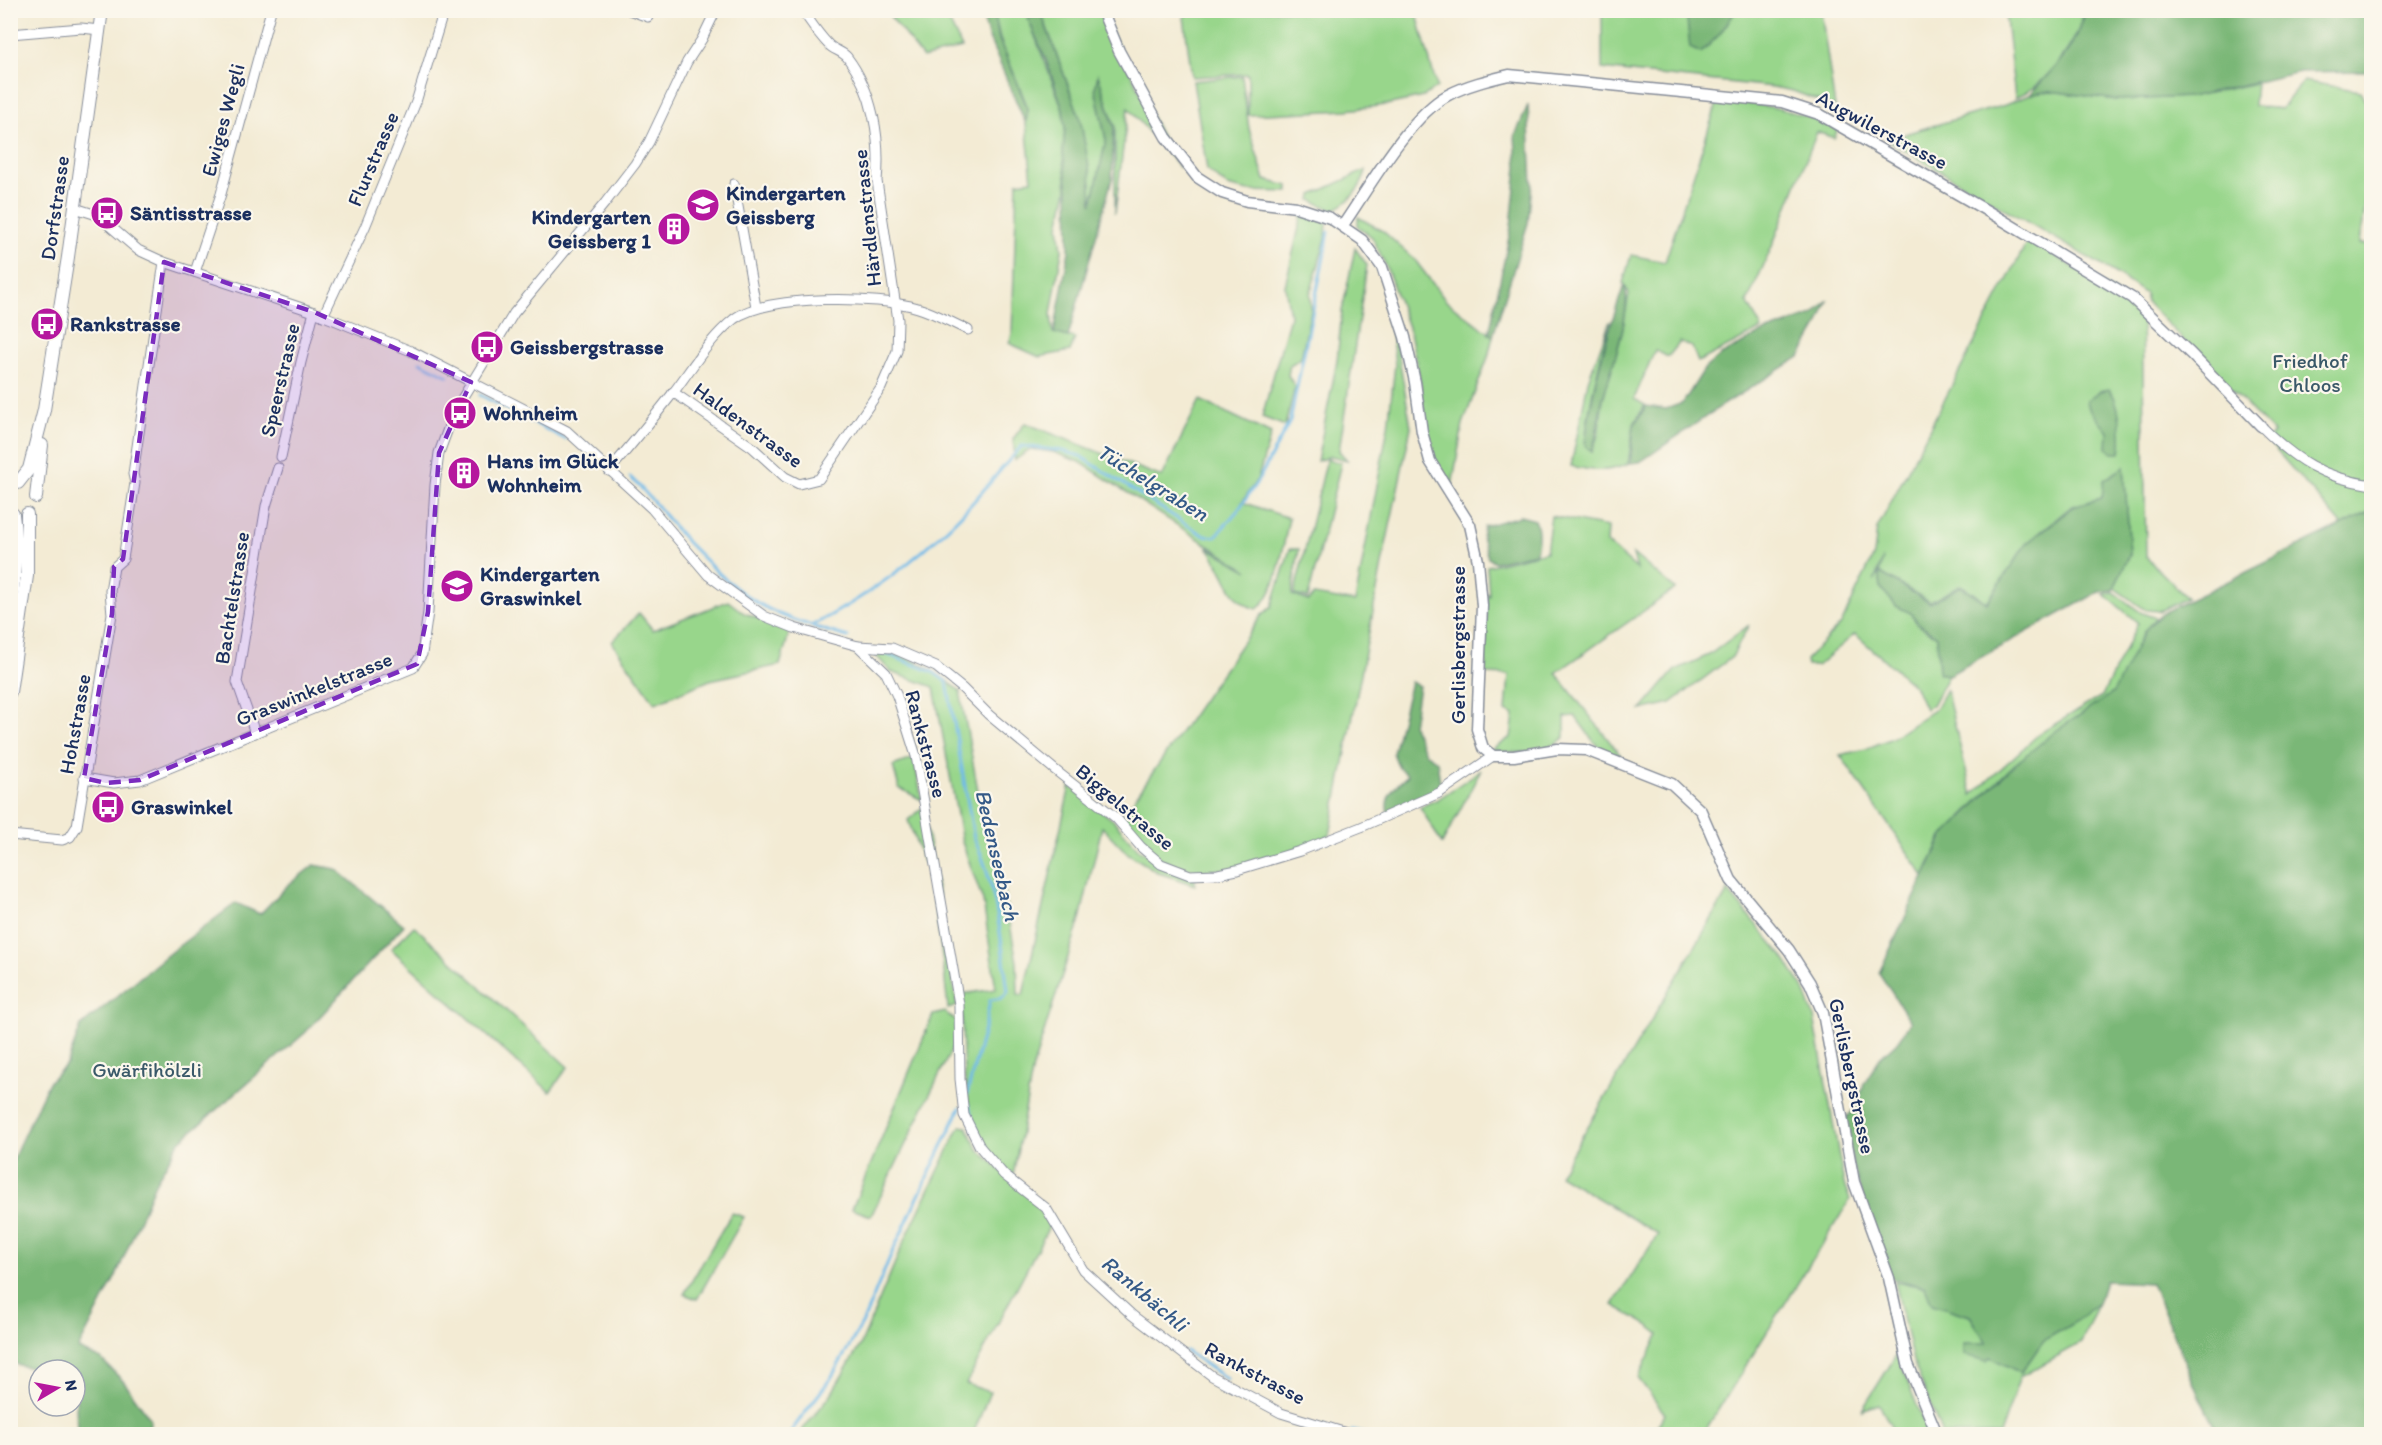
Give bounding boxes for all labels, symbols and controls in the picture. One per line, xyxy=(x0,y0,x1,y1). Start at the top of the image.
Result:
street label: Ewiges Wegli xyxy=(195,61,250,179)
street label: Augwilerstrasse xyxy=(1812,84,1952,175)
street label: Flurstrasse xyxy=(341,108,404,210)
street label: Härdlenstrasse xyxy=(847,148,886,288)
street label: Dorfstrasse xyxy=(35,154,74,262)
place label: Kindergarten Geissberg xyxy=(726,180,846,230)
school or university icon: Kindergarten Geissberg xyxy=(685,187,721,223)
bus stop icon: Säntisstrasse xyxy=(89,195,125,231)
place label: Säntisstrasse xyxy=(130,200,252,225)
place label: Kindergarten Geissberg 1 xyxy=(531,204,651,254)
building icon: Kindergarten Geissberg 1 xyxy=(656,211,692,247)
bus stop icon: Rankstrasse xyxy=(29,306,65,342)
place label: Rankstrasse xyxy=(70,311,181,336)
street label: Speerstrasse xyxy=(254,321,305,439)
bus stop icon: Geissbergstrasse xyxy=(469,329,505,365)
place label: Geissbergstrasse xyxy=(510,334,664,360)
park label: Friedhof Chloos xyxy=(2272,348,2348,397)
street label: Haldenstrasse xyxy=(688,376,808,473)
bus stop icon: Wohnheim xyxy=(442,395,478,431)
place label: Wohnheim xyxy=(483,400,578,425)
water label: Tüchelgraben xyxy=(1092,438,1214,528)
place label: Hans im Glück Wohnheim xyxy=(487,448,620,497)
building icon: Hans im Glück Wohnheim xyxy=(446,455,482,491)
street label: Bachtelstrasse xyxy=(209,530,254,666)
place label: Kindergarten Graswinkel xyxy=(480,561,600,610)
street label: Gerlisbergstrasse xyxy=(1445,566,1470,724)
school or university icon: Kindergarten Graswinkel xyxy=(439,568,475,604)
street label: Graswinkelstrasse xyxy=(232,646,396,731)
street label: Hohstrasse xyxy=(53,672,96,776)
street label: Rankstrasse xyxy=(900,687,953,801)
street label: Biggelstrasse xyxy=(1071,758,1180,855)
water label: Bedenseebach xyxy=(969,787,1026,924)
bus stop icon: Graswinkel xyxy=(90,789,126,825)
place label: Graswinkel xyxy=(131,794,233,819)
street label: Gerlisbergstrasse xyxy=(1824,996,1881,1156)
park label: Gwärfihölzli xyxy=(92,1057,202,1082)
water label: Rankbächli xyxy=(1096,1249,1195,1339)
street label: Rankstrasse xyxy=(1200,1336,1310,1410)
north arrow xyxy=(27,1358,87,1418)
text: N xyxy=(61,1379,82,1392)

